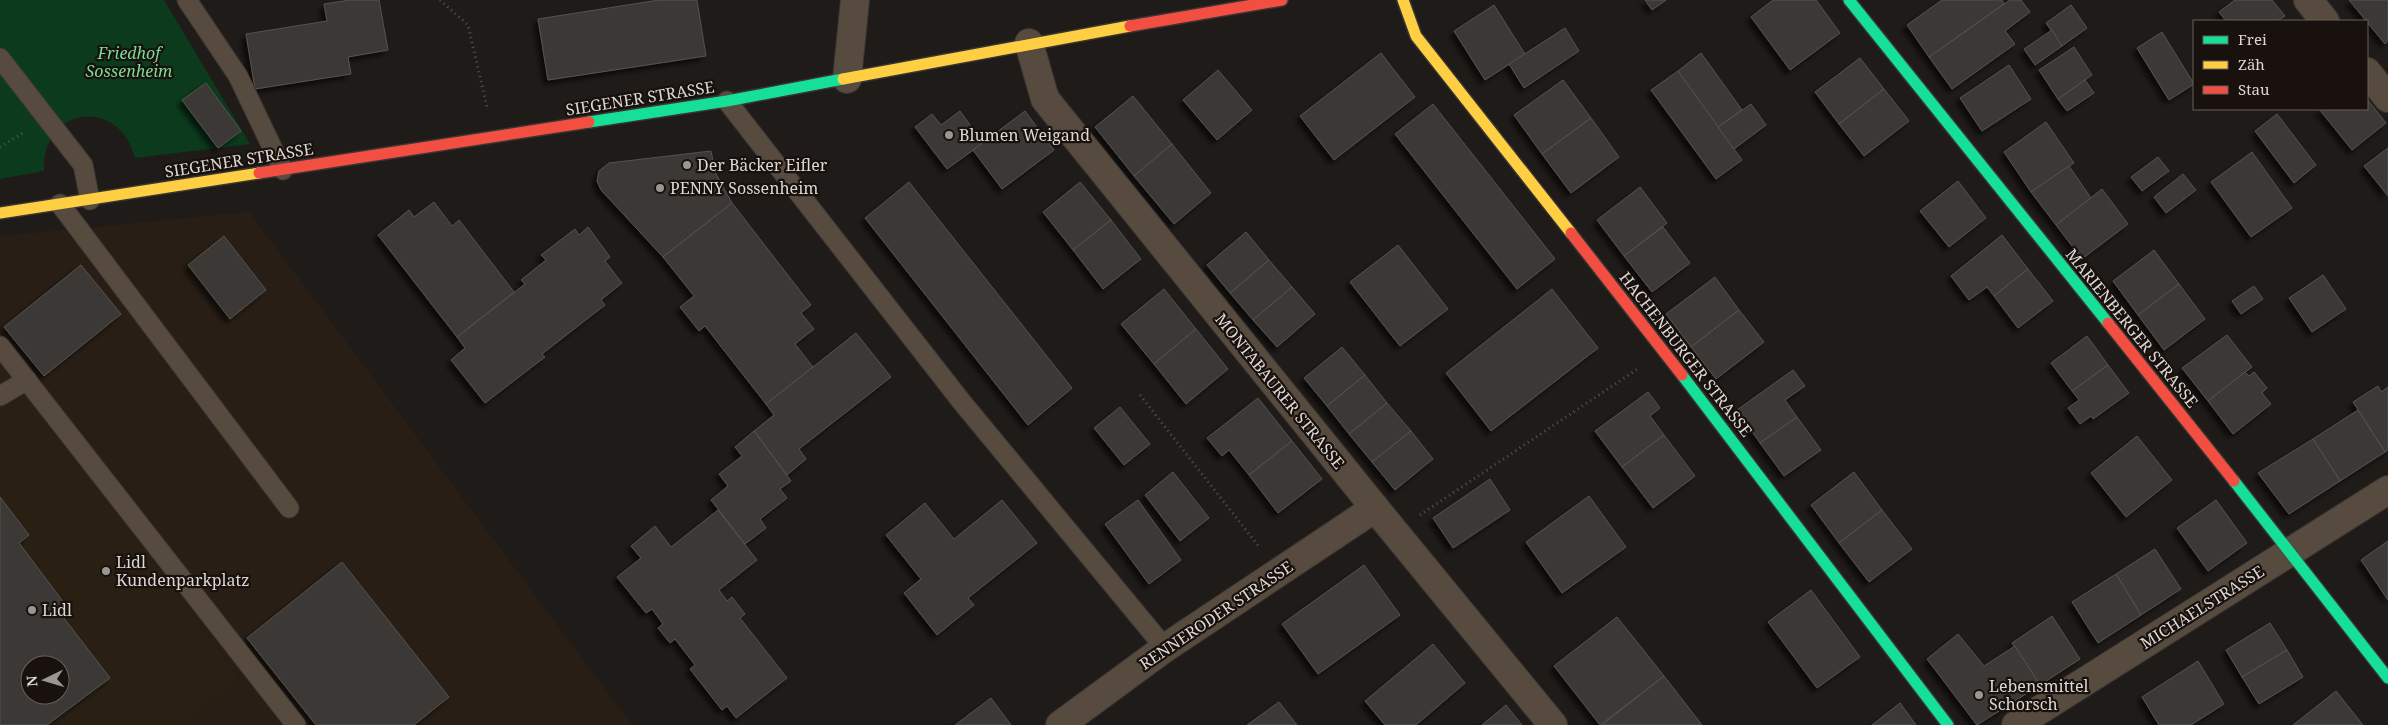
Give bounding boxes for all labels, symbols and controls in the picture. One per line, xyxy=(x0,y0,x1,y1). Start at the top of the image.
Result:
legend xyxy=(2193,20,2368,110)
text: Frei xyxy=(2238,29,2267,49)
park label: Friedhof Sossenheim xyxy=(86,42,173,82)
text: Zäh xyxy=(2238,54,2265,74)
street label: SIEGENER STRASSE xyxy=(564,75,716,121)
text: Stau xyxy=(2238,79,2270,99)
place label: Blumen Weigand xyxy=(959,124,1090,146)
marker: Blumen Weigand xyxy=(943,129,955,141)
street label: SIEGENER STRASSE xyxy=(163,137,315,183)
place label: Der Bäcker Eifler xyxy=(697,154,828,176)
marker: Der Bäcker Eifler xyxy=(681,159,693,171)
place label: PENNY Sossenheim xyxy=(670,177,818,199)
marker: PENNY Sossenheim xyxy=(654,182,666,194)
street label: MARIENBERGER STRASSE xyxy=(2061,244,2203,412)
street label: HACHENBURGER STRASSE xyxy=(1615,267,1757,441)
street label: MONTABAURER STRASSE xyxy=(1210,309,1350,473)
place label: Lidl Kundenparkplatz xyxy=(116,551,249,591)
street label: RENNERODER STRASSE xyxy=(1135,555,1297,675)
street label: MICHAELSTRASSE xyxy=(2136,560,2268,654)
marker: Lidl Kundenparkplatz xyxy=(100,565,112,577)
place label: Lidl xyxy=(42,599,72,621)
marker: Lidl xyxy=(26,604,38,616)
north arrow xyxy=(20,655,70,705)
text: N xyxy=(22,675,41,688)
place label: Lebensmittel Schorsch xyxy=(1989,675,2089,715)
marker: Lebensmittel Schorsch xyxy=(1973,689,1985,701)

